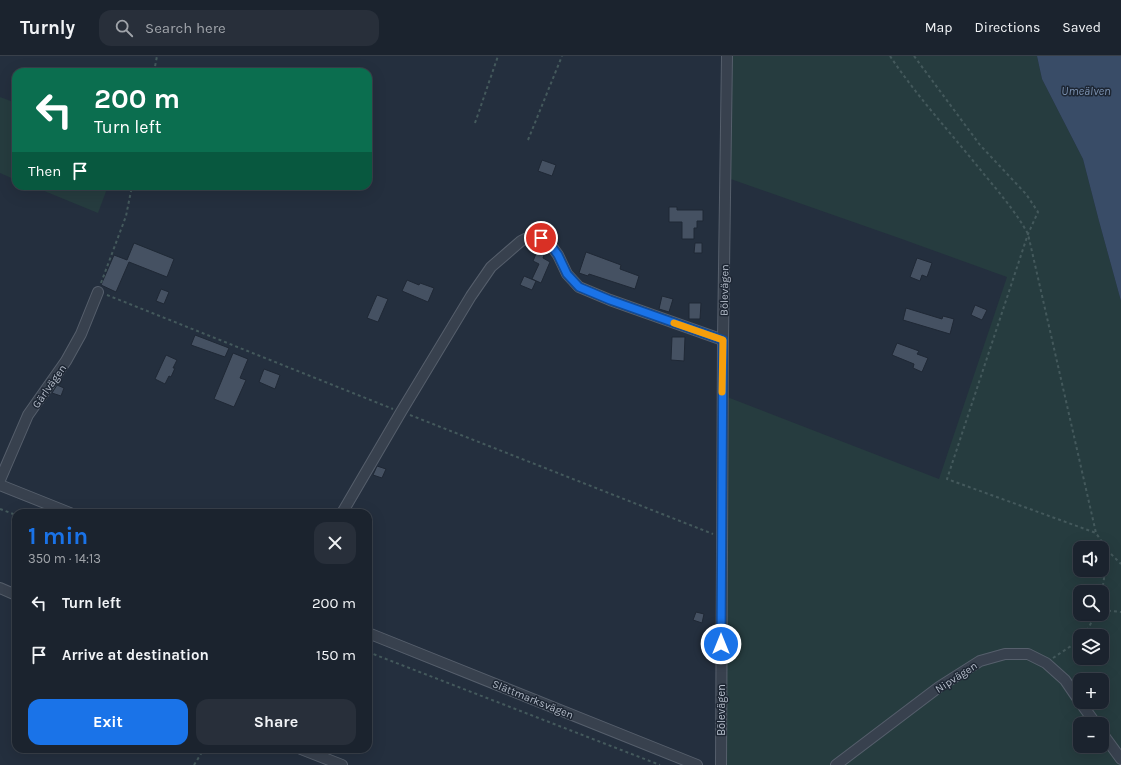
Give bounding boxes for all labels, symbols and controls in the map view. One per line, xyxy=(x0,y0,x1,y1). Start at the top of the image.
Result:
search box xyxy=(99,10,379,46)
text: Turnly xyxy=(20,17,75,39)
icon: search xyxy=(113,17,135,39)
text: Search here xyxy=(145,19,226,37)
text: Map xyxy=(925,19,953,36)
text: Directions xyxy=(975,19,1040,36)
text: Saved xyxy=(1062,19,1101,36)
text: 200 m xyxy=(94,82,180,115)
icon: left xyxy=(28,84,80,136)
water label: Umeälven xyxy=(1061,84,1111,98)
text: Turn left xyxy=(94,116,162,138)
icon: arrive xyxy=(69,160,91,182)
text: Then xyxy=(28,162,61,180)
pin xyxy=(524,221,558,255)
icon: arrive xyxy=(530,227,552,249)
street label: Bölevägen xyxy=(718,264,731,316)
street label: Gärlvägen xyxy=(30,362,69,411)
text: 1 min xyxy=(28,522,88,550)
button: close xyxy=(314,522,356,564)
map controls xyxy=(1073,541,1109,753)
button: sound xyxy=(1073,541,1109,577)
text: 350 m · 14:13 xyxy=(28,551,101,566)
button: search xyxy=(1073,585,1109,621)
icon: left xyxy=(28,592,50,614)
text: Turn left xyxy=(62,594,121,612)
text: 200 m xyxy=(312,594,356,612)
position arrow xyxy=(700,623,742,665)
button: layers xyxy=(1073,629,1109,665)
icon: arrive xyxy=(28,644,50,666)
text: Arrive at destination xyxy=(62,646,209,664)
text: 150 m xyxy=(316,646,356,664)
street label: Nipvägen xyxy=(933,659,980,696)
button: + xyxy=(1073,673,1109,709)
street label: Slättmarksvägen xyxy=(490,677,575,722)
street label: Bölevägen xyxy=(715,684,728,736)
button: Exit xyxy=(28,699,188,745)
button: Share xyxy=(196,699,356,745)
button: − xyxy=(1073,717,1109,753)

